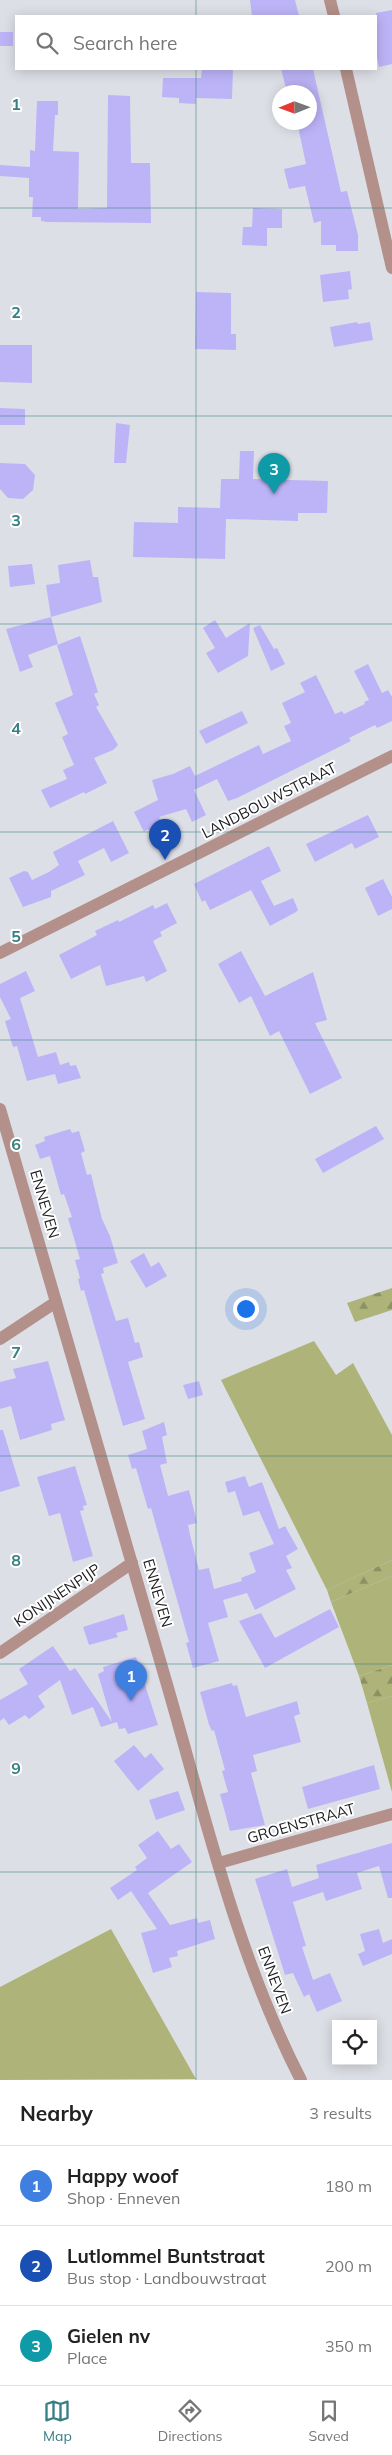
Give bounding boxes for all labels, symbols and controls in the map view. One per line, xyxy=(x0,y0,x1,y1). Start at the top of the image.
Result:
search box xyxy=(15,15,377,70)
icon: search xyxy=(33,29,61,57)
text: Search here xyxy=(73,31,177,55)
north arrow xyxy=(272,85,317,130)
text: 1 xyxy=(11,94,21,114)
text: 2 xyxy=(11,302,21,322)
pin: 3 xyxy=(258,453,290,494)
text: 3 xyxy=(11,510,21,530)
text: 4 xyxy=(11,718,21,738)
street label: LANDBOUWSTRAAT xyxy=(198,758,340,842)
pin: 2 xyxy=(149,819,181,860)
text: 5 xyxy=(11,926,21,946)
text: 6 xyxy=(11,1134,21,1154)
street label: ENNEVEN xyxy=(26,1168,64,1240)
your location xyxy=(233,1296,259,1322)
text: 7 xyxy=(11,1342,21,1362)
text: 8 xyxy=(11,1550,21,1570)
street label: ENNEVEN xyxy=(139,1557,177,1629)
street label: KONIJNENPIJP xyxy=(10,1559,104,1631)
pin: 1 xyxy=(115,1660,147,1701)
text: 9 xyxy=(11,1758,21,1778)
street label: GROENSTRAAT xyxy=(245,1799,357,1847)
street label: ENNEVEN xyxy=(254,1944,296,2016)
map controls xyxy=(332,2020,377,2065)
button: locate xyxy=(332,2020,377,2065)
text: Nearby xyxy=(20,2100,93,2126)
text: 3 results xyxy=(309,2103,372,2123)
text: Happy woof xyxy=(67,2164,178,2188)
text: 1 xyxy=(31,2176,41,2196)
text: 180 m xyxy=(325,2176,372,2196)
text: Shop · Enneven xyxy=(67,2188,180,2208)
text: Lutlommel Buntstraat xyxy=(67,2244,265,2268)
text: 2 xyxy=(31,2256,41,2276)
text: 200 m xyxy=(325,2256,372,2276)
text: Bus stop · Landbouwstraat xyxy=(67,2268,266,2288)
text: Gielen nv xyxy=(67,2324,150,2348)
text: 3 xyxy=(31,2336,41,2356)
text: 350 m xyxy=(325,2336,372,2356)
text: Place xyxy=(67,2348,107,2368)
tab: Map xyxy=(43,2397,72,2445)
tab: Directions xyxy=(158,2397,223,2445)
tab: Saved xyxy=(309,2397,349,2445)

